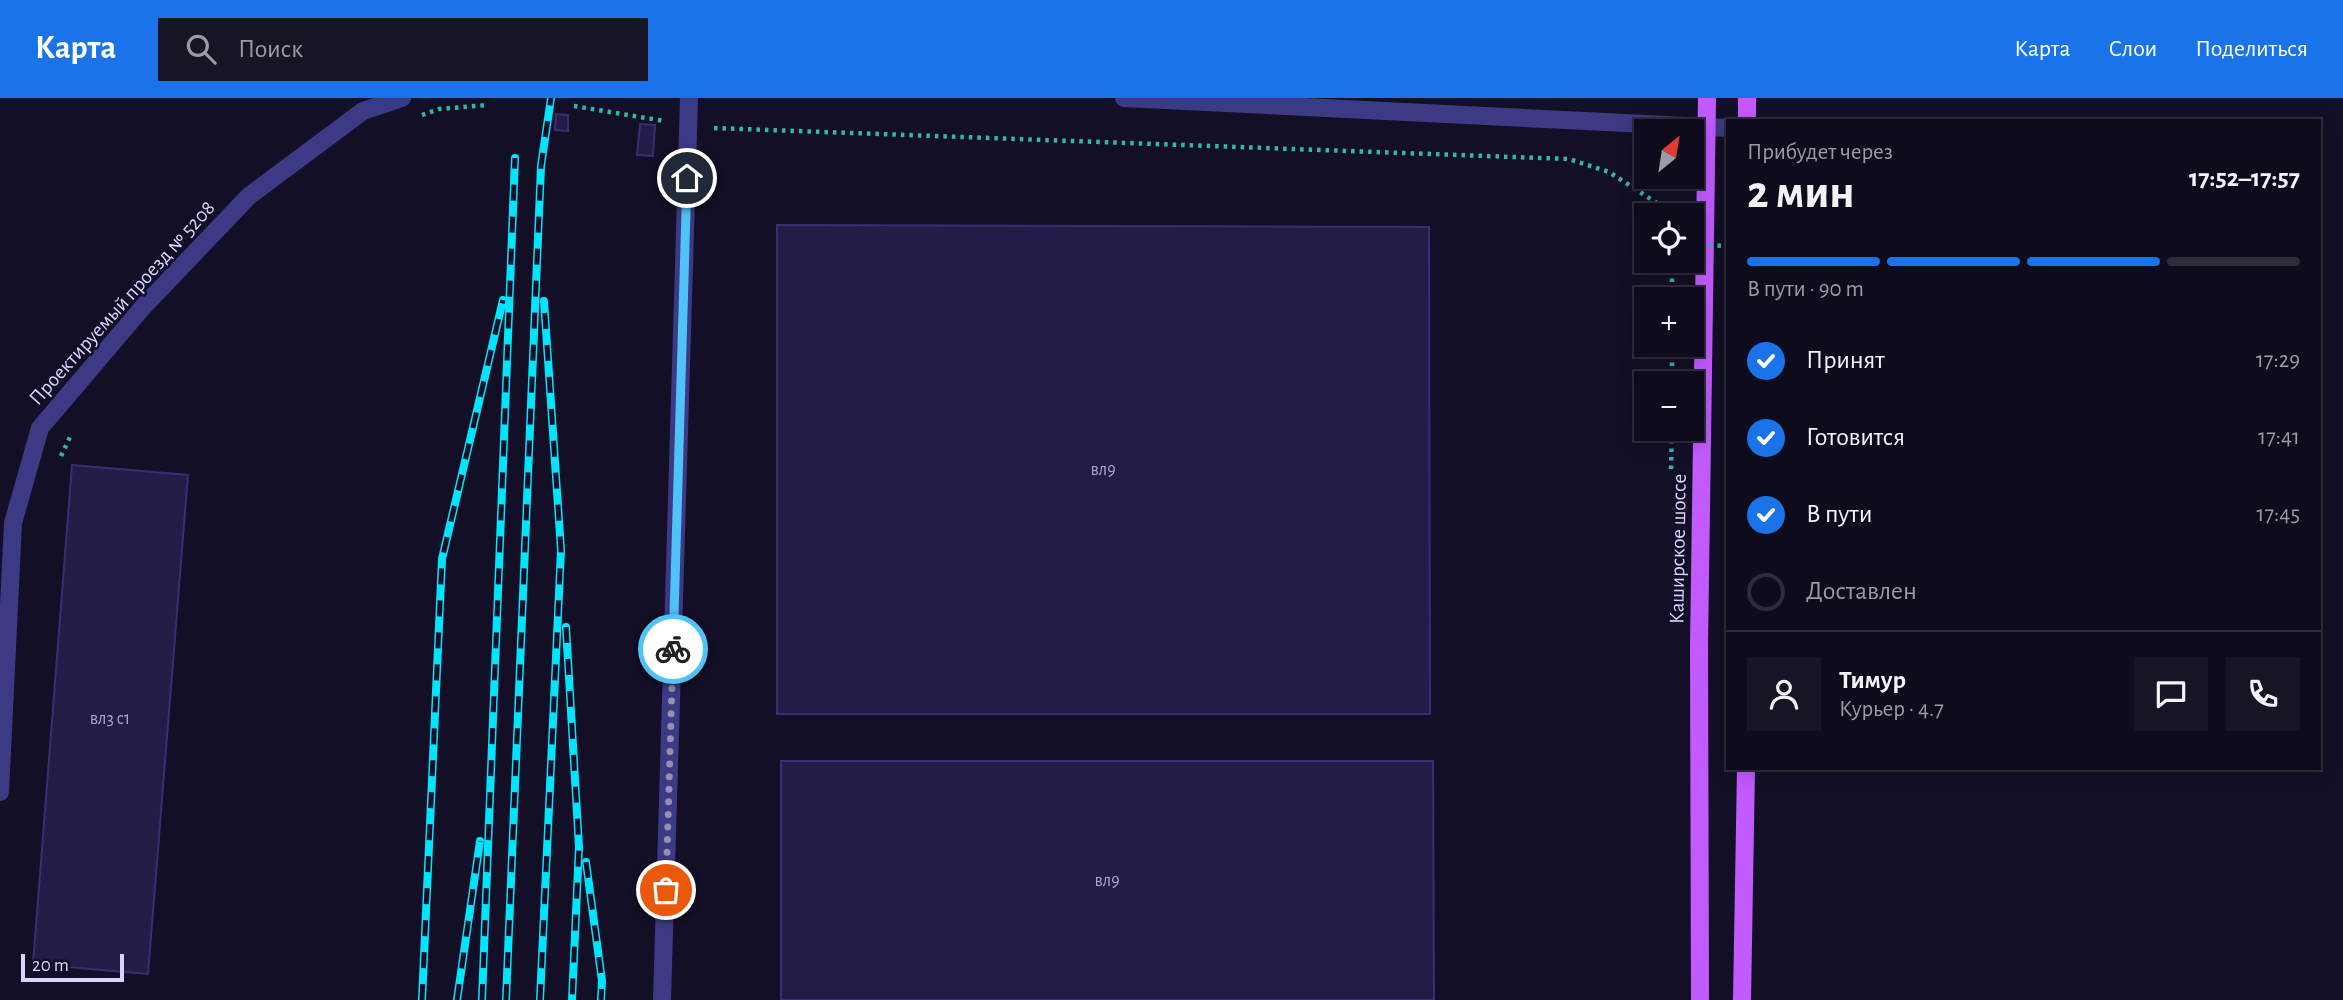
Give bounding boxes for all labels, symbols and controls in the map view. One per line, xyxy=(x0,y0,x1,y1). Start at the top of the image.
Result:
search box xyxy=(158,18,648,81)
icon: search xyxy=(182,30,220,68)
text: Карта xyxy=(35,32,116,65)
text: Поиск xyxy=(238,36,303,62)
text: Карта xyxy=(2014,37,2070,61)
text: Слои xyxy=(2108,37,2157,61)
text: Поделиться xyxy=(2195,37,2308,61)
north arrow xyxy=(1634,119,1704,189)
map controls xyxy=(1634,119,1704,441)
text: Прибудет через xyxy=(1747,141,1893,164)
pin xyxy=(657,148,717,208)
icon: home xyxy=(668,159,706,197)
text: 17:52–17:57 xyxy=(2189,165,2300,191)
text: 2 мин xyxy=(1747,170,1855,216)
street label: Проектируемый проезд № 5208 xyxy=(25,197,219,409)
button: locate xyxy=(1634,203,1704,273)
text: В пути · 90 m xyxy=(1747,278,1864,301)
button: + xyxy=(1634,287,1704,357)
icon: check xyxy=(1747,342,1785,380)
text: Принят xyxy=(1806,347,1885,373)
text: 17:29 xyxy=(2256,349,2300,372)
button: − xyxy=(1634,371,1704,441)
icon: check xyxy=(1747,419,1785,457)
text: Готовится xyxy=(1806,424,1905,450)
text: 17:41 xyxy=(2258,426,2300,449)
house number: вл9 xyxy=(1090,461,1116,479)
street label: Каширское шоссе xyxy=(1666,474,1690,624)
icon: check xyxy=(1747,496,1785,534)
text: В пути xyxy=(1806,501,1872,527)
text: 17:45 xyxy=(2257,503,2300,526)
text: Доставлен xyxy=(1806,578,1917,604)
courier xyxy=(638,614,708,684)
icon: bike xyxy=(654,630,692,668)
button: person xyxy=(1747,657,1821,731)
button: chat xyxy=(2134,657,2208,731)
button: phone xyxy=(2226,657,2300,731)
text: Тимур xyxy=(1839,667,1906,693)
text: Курьер · 4.7 xyxy=(1839,698,1944,721)
house number: вл3 с1 xyxy=(90,710,130,728)
pin xyxy=(636,860,696,920)
icon: bag xyxy=(647,871,685,909)
house number: вл9 xyxy=(1094,872,1120,890)
scale bar xyxy=(21,951,124,983)
text: 20 m xyxy=(32,956,69,975)

